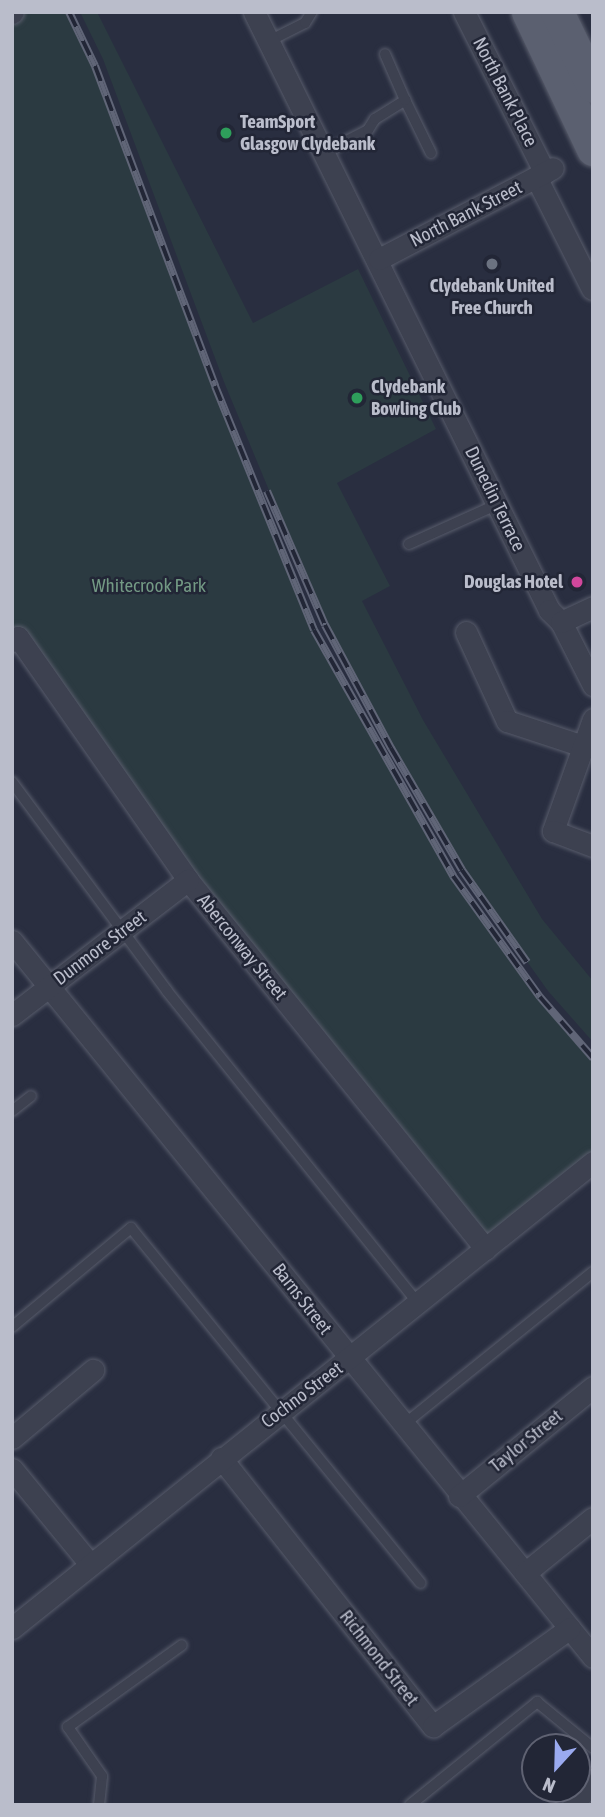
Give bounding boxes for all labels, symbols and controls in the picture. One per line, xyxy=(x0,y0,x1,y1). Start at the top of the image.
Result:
street label: North Bank Place xyxy=(468,33,542,151)
place label: TeamSport Glasgow Clydebank xyxy=(240,111,375,155)
marker: TeamSport Glasgow Clydebank xyxy=(218,125,234,141)
street label: North Bank Street xyxy=(406,176,526,252)
marker: Clydebank United Free Church xyxy=(484,256,500,272)
place label: Clydebank United Free Church xyxy=(430,275,554,319)
place label: Clydebank Bowling Club xyxy=(371,376,461,420)
marker: Clydebank Bowling Club xyxy=(349,390,365,406)
street label: Dunedin Terrace xyxy=(460,443,530,555)
place label: Douglas Hotel xyxy=(464,571,563,593)
marker: Douglas Hotel xyxy=(569,574,585,590)
park label: Whitecrook Park xyxy=(92,575,206,597)
street label: Aberconway Street xyxy=(192,889,292,1005)
street label: Dunmore Street xyxy=(49,906,151,990)
street label: Barns Street xyxy=(267,1259,337,1339)
street label: Cochno Street xyxy=(257,1357,347,1433)
street label: Taylor Street xyxy=(485,1405,567,1477)
street label: Richmond Street xyxy=(335,1606,423,1710)
north arrow xyxy=(521,1733,591,1803)
text: N xyxy=(540,1773,558,1798)

